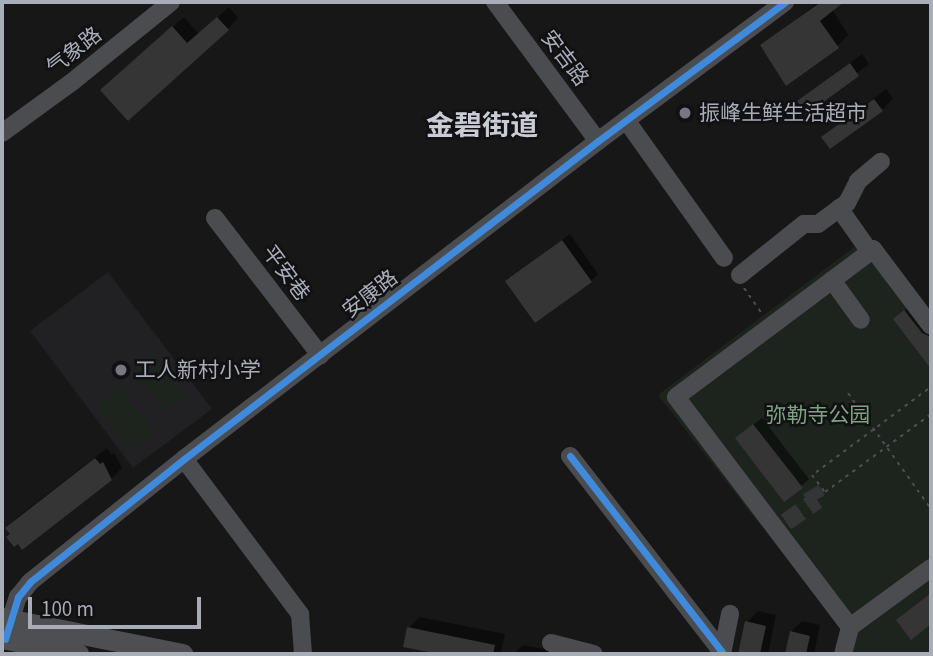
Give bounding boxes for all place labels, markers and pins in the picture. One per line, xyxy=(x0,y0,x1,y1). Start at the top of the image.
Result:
place label: 振峰生鲜生活超市 xyxy=(699,100,867,126)
marker: 振峰生鲜生活超市 xyxy=(677,105,693,121)
place label: 工人新村小学 xyxy=(135,357,261,383)
marker: 工人新村小学 xyxy=(113,362,129,378)

